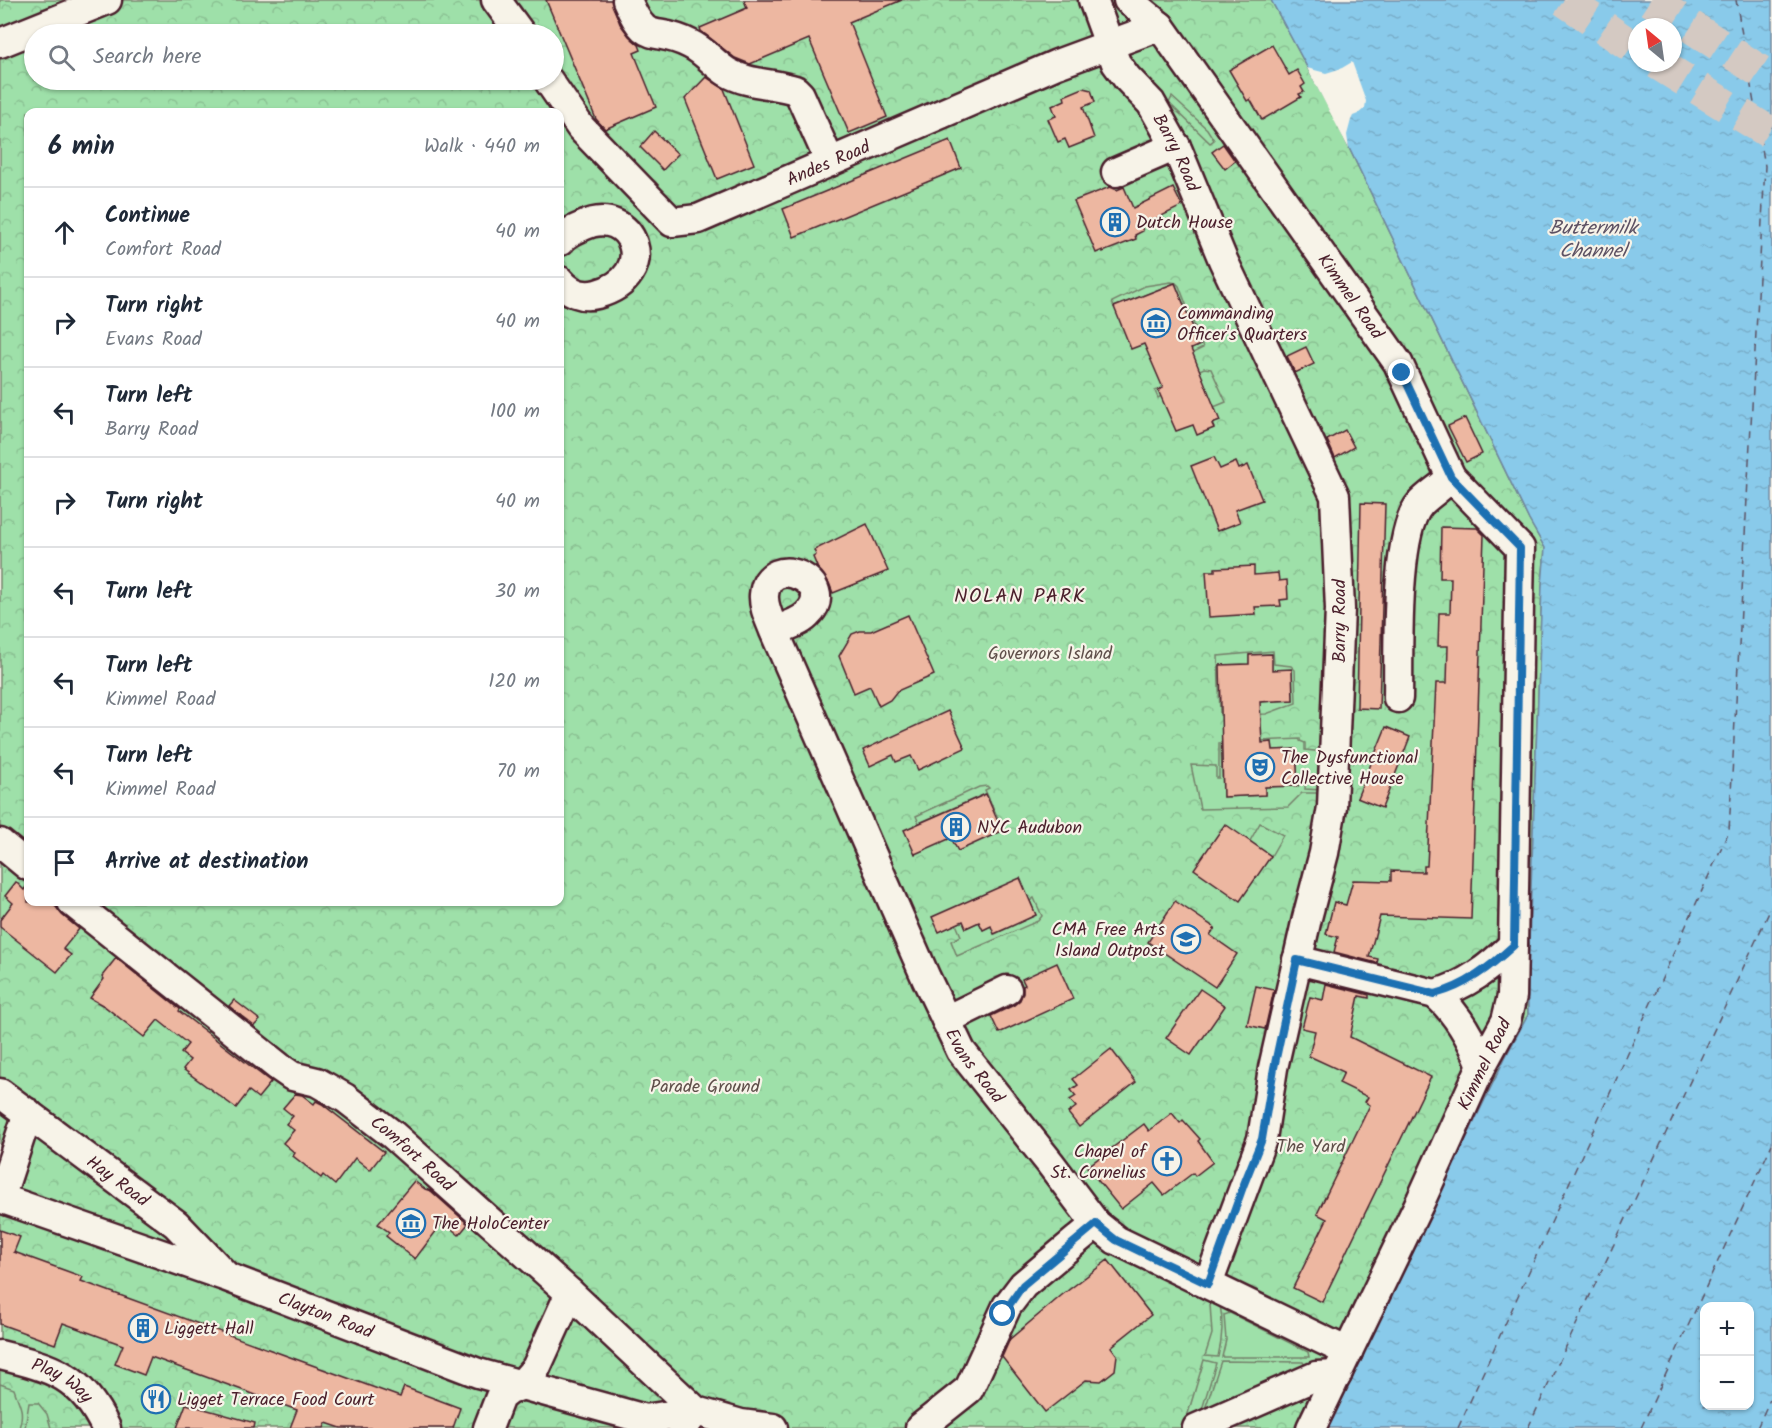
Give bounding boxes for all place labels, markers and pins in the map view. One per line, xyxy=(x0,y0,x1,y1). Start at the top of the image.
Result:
building icon: Dutch House xyxy=(1099,206,1131,238)
place label: Dutch House xyxy=(1136,209,1233,238)
place label: Commanding Officer's Quarters xyxy=(1177,300,1307,350)
museum icon: Commanding Officer's Quarters xyxy=(1140,307,1172,339)
place label: The Dysfunctional Collective House xyxy=(1281,744,1419,794)
theatre icon: The Dysfunctional Collective House xyxy=(1244,751,1276,783)
building icon: NYC Audubon xyxy=(940,811,972,843)
place label: NYC Audubon xyxy=(977,814,1082,843)
place label: CMA Free Arts Island Outpost xyxy=(1052,916,1166,966)
school or university icon: CMA Free Arts Island Outpost xyxy=(1170,923,1202,955)
place label: Chapel of St. Cornelius xyxy=(1050,1138,1148,1188)
church icon: Chapel of St. Cornelius xyxy=(1151,1145,1183,1177)
museum icon: The HoloCenter xyxy=(395,1207,427,1239)
place label: The HoloCenter xyxy=(432,1210,550,1239)
building icon: Liggett Hall xyxy=(127,1312,159,1344)
place label: Liggett Hall xyxy=(164,1315,254,1344)
restaurant icon: Ligget Terrace Food Court xyxy=(140,1383,172,1415)
place label: Ligget Terrace Food Court xyxy=(177,1386,375,1415)

